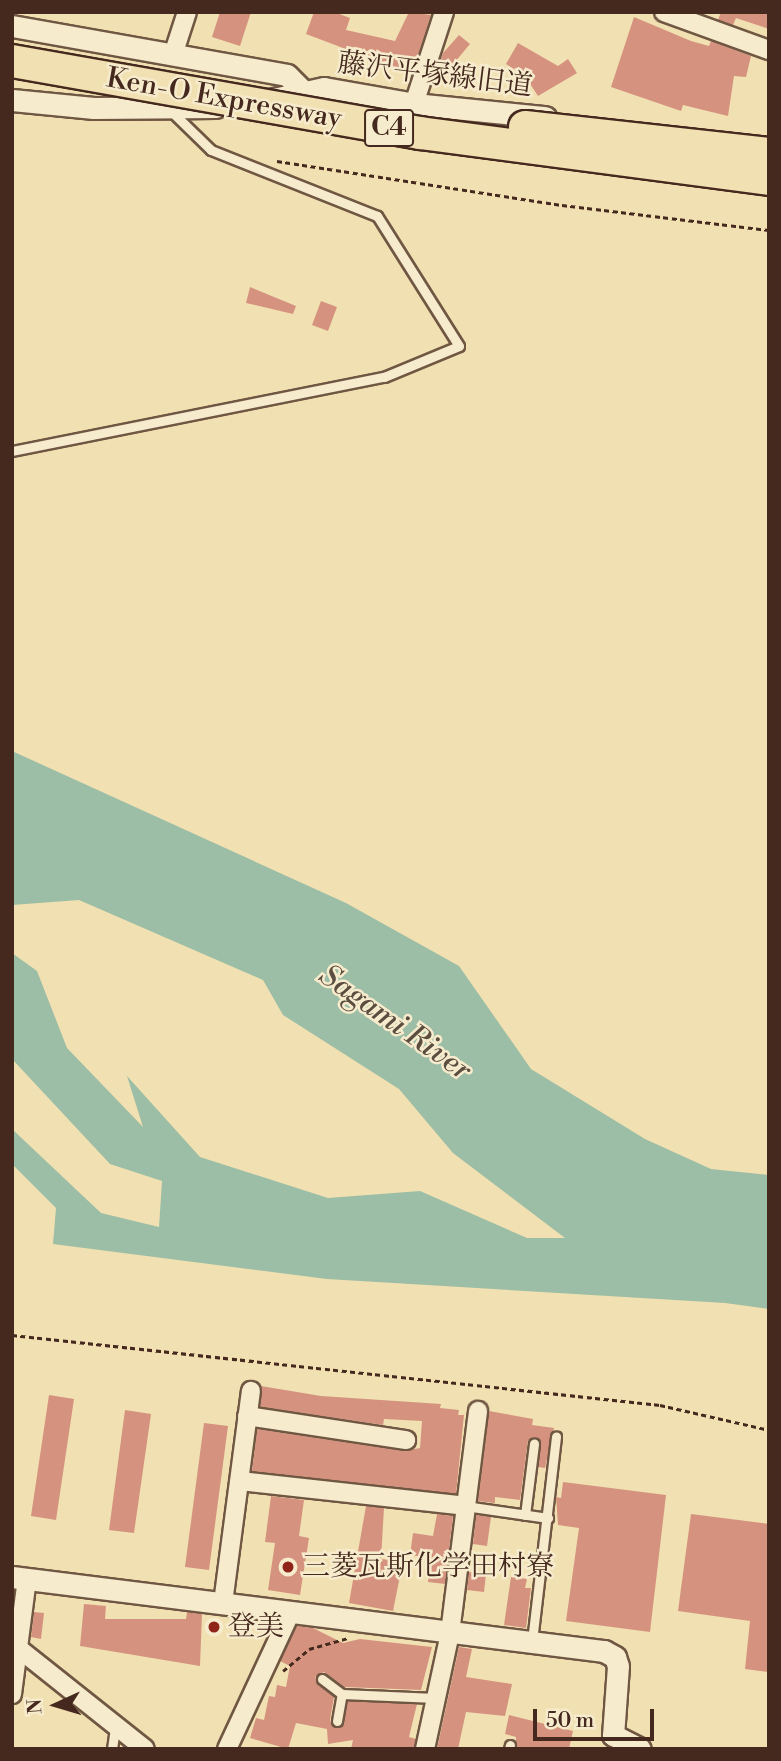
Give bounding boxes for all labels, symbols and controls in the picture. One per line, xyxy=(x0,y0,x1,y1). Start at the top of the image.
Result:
street label: 藤沢平塚線旧道 xyxy=(336,46,534,104)
street label: Ken-O Expressway xyxy=(104,62,344,136)
road number: C4 xyxy=(363,105,415,150)
water label: Sagami River xyxy=(312,957,478,1089)
place label: 三菱瓦斯化学田村寮 xyxy=(302,1550,554,1584)
marker: 三菱瓦斯化学田村寮 xyxy=(280,1559,296,1575)
place label: 登美 xyxy=(228,1610,284,1644)
marker: 登美 xyxy=(206,1619,222,1635)
north arrow xyxy=(21,1670,91,1740)
scale bar xyxy=(536,1694,657,1738)
text: N xyxy=(23,1698,48,1715)
text: 50 m xyxy=(546,1708,594,1734)

